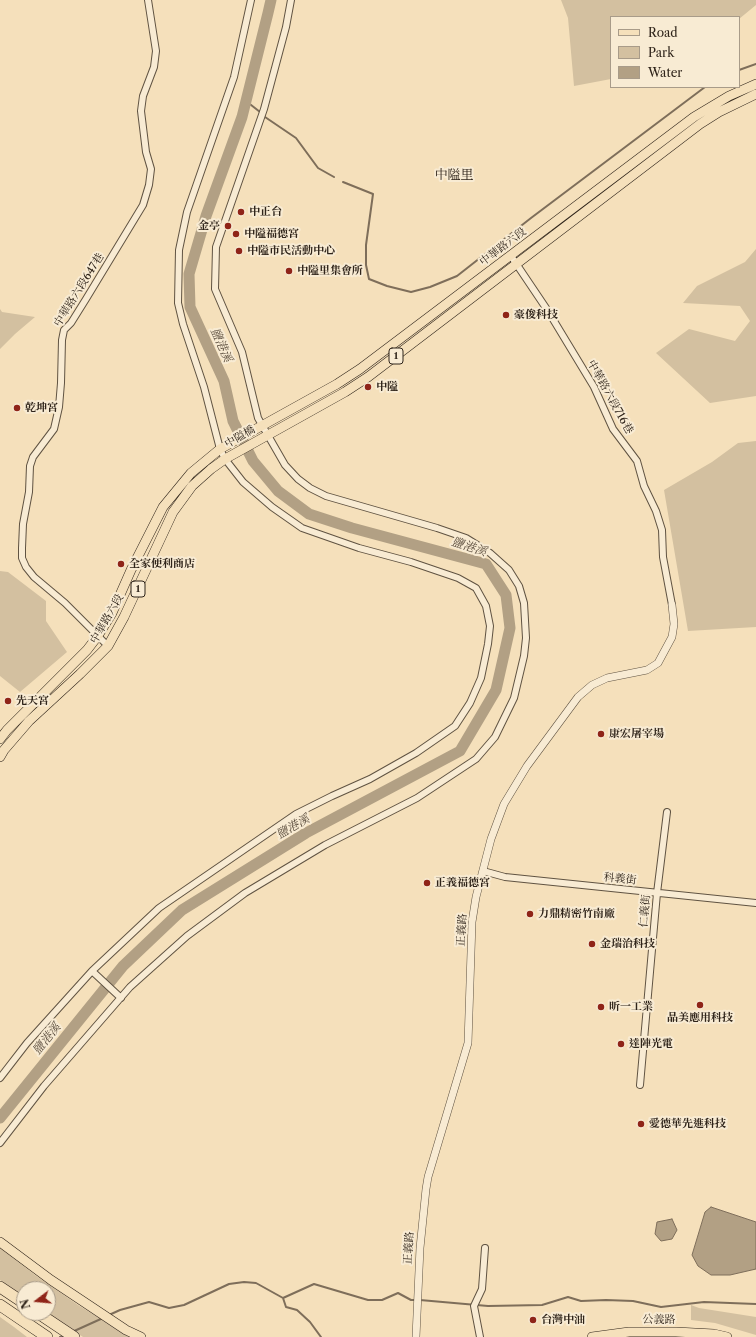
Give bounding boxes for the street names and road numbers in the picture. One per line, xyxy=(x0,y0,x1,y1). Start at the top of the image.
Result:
street label: 中華路六段 xyxy=(477,225,529,269)
street label: 中華路六段647巷 xyxy=(51,251,107,329)
road number: 1 xyxy=(389,348,403,364)
street label: 中華路六段716巷 xyxy=(584,358,636,436)
street label: 中隘橋 xyxy=(222,423,258,451)
road number: 1 xyxy=(131,581,145,597)
street label: 中華路六段 xyxy=(88,592,126,646)
street label: 科義街 xyxy=(603,871,637,887)
street label: 仁義街 xyxy=(637,894,653,928)
street label: 正義路 xyxy=(454,913,470,947)
street label: 正義路 xyxy=(401,1231,417,1265)
street label: 公義路 xyxy=(643,1313,675,1327)

